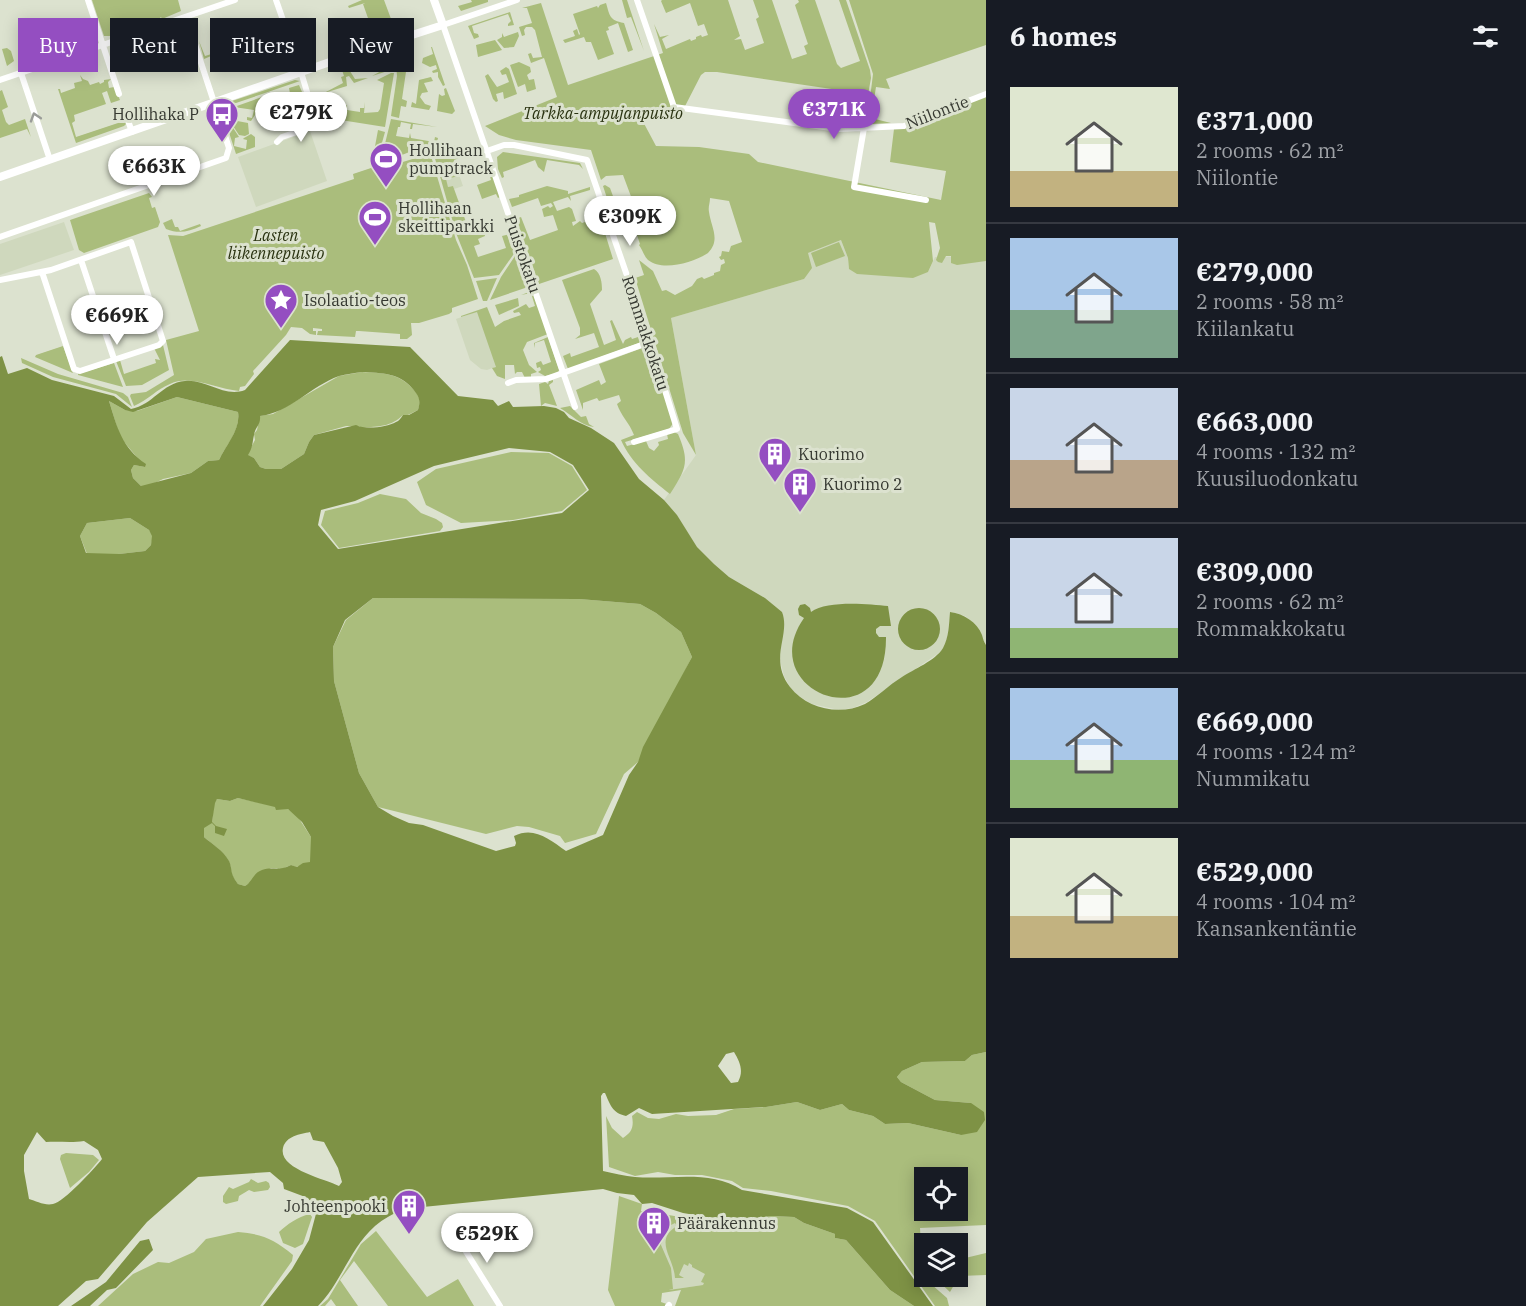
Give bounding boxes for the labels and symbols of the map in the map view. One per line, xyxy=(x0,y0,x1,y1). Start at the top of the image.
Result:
pin: €371K xyxy=(792,89,876,140)
street label: Niilontie xyxy=(903,91,971,133)
pin: €279K xyxy=(259,92,343,143)
bus stop icon: Hollihaka P xyxy=(204,96,240,143)
park label: Tarkka-ampujanpuisto xyxy=(523,103,683,123)
place label: Hollihaka P xyxy=(112,104,199,124)
one-way arrow xyxy=(30,112,42,123)
place label: Hollihaan pumptrack xyxy=(409,140,493,178)
sports icon: Hollihaan pumptrack xyxy=(368,141,404,188)
pin: €663K xyxy=(112,146,196,197)
pin: €309K xyxy=(588,196,672,247)
place label: Hollihaan skeittiparkki xyxy=(398,198,494,236)
sports icon: Hollihaan skeittiparkki xyxy=(357,199,393,246)
street label: Puistokatu xyxy=(500,213,546,296)
park label: Lasten liikennepuisto xyxy=(228,225,324,263)
street label: Rommakkokatu xyxy=(618,273,674,393)
place icon: Isolaatio-teos xyxy=(263,282,299,329)
place label: Isolaatio-teos xyxy=(304,290,406,310)
pin: €669K xyxy=(75,295,159,346)
building icon: Kuorimo xyxy=(757,436,793,483)
place label: Kuorimo xyxy=(798,444,864,464)
building icon: Kuorimo 2 xyxy=(782,466,818,513)
place label: Kuorimo 2 xyxy=(823,474,903,494)
building icon: Johteenpooki xyxy=(391,1188,427,1235)
place label: Johteenpooki xyxy=(284,1196,386,1216)
building icon: Päärakennus xyxy=(636,1205,672,1252)
pin: €529K xyxy=(445,1213,529,1264)
place label: Päärakennus xyxy=(677,1213,776,1233)

